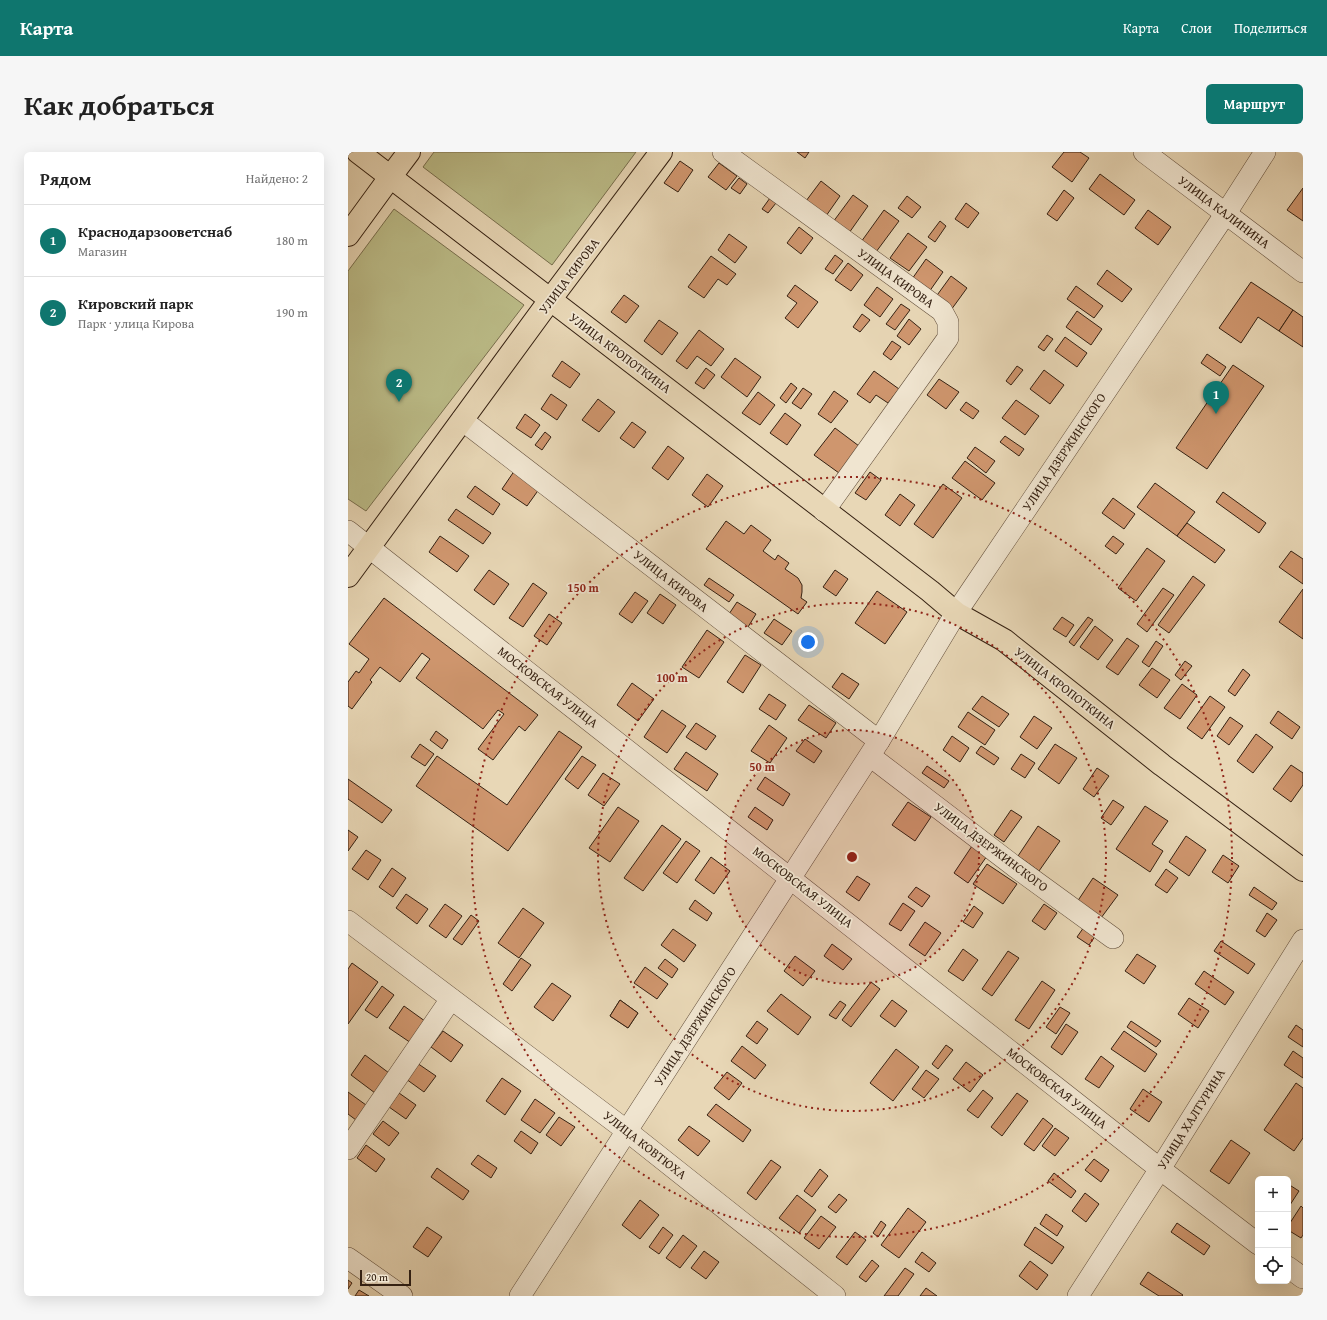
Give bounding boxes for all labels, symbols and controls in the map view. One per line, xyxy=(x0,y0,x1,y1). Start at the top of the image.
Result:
text: Карта xyxy=(20,14,73,42)
text: Карта xyxy=(1123,18,1159,38)
text: Слои xyxy=(1181,18,1212,38)
text: Поделиться xyxy=(1234,18,1307,38)
text: Как добраться xyxy=(24,84,214,125)
button: Маршрут xyxy=(1206,84,1303,124)
text: Рядом xyxy=(40,166,91,191)
text: Найдено: 2 xyxy=(246,169,308,188)
street label: УЛИЦА КАЛИНИНА xyxy=(1174,171,1274,253)
text: Краснодарзооветснаб xyxy=(78,221,232,242)
text: 1 xyxy=(50,231,56,250)
text: 180 m xyxy=(276,231,308,250)
street label: УЛИЦА КИРОВА xyxy=(534,234,604,318)
text: Магазин xyxy=(78,242,127,261)
street label: УЛИЦА КИРОВА xyxy=(854,244,938,312)
text: Кировский парк xyxy=(78,293,193,314)
text: 2 xyxy=(50,303,56,322)
text: 190 m xyxy=(276,303,308,322)
street label: УЛИЦА КРОПОТКИНА xyxy=(565,308,675,398)
text: Парк · улица Кирова xyxy=(78,314,194,333)
pin: 2 xyxy=(386,369,412,402)
pin: 1 xyxy=(1203,381,1229,414)
street label: УЛИЦА ДЗЕРЖИНСКОГО xyxy=(1017,389,1111,515)
street label: УЛИЦА КИРОВА xyxy=(629,546,713,617)
text: 150 m xyxy=(567,579,600,596)
your location xyxy=(798,632,818,652)
street label: МОСКОВСКАЯ УЛИЦА xyxy=(494,642,602,732)
street label: УЛИЦА КРОПОТКИНА xyxy=(1010,642,1120,734)
text: 100 m xyxy=(656,669,689,686)
text: 50 m xyxy=(749,758,775,775)
street label: УЛИЦА ДЗЕРЖИНСКОГО xyxy=(930,798,1052,896)
street label: МОСКОВСКАЯ УЛИЦА xyxy=(749,842,857,932)
centre of rings xyxy=(845,850,859,864)
street label: УЛИЦА ДЗЕРЖИНСКОГО xyxy=(649,963,741,1089)
street label: МОСКОВСКАЯ УЛИЦА xyxy=(1003,1043,1111,1133)
street label: УЛИЦА ХАЛТУРИНА xyxy=(1152,1065,1230,1173)
street label: УЛИЦА КОВТЮХА xyxy=(599,1106,691,1184)
map controls xyxy=(1255,1176,1291,1284)
button: + xyxy=(1255,1176,1291,1212)
button: − xyxy=(1255,1212,1291,1248)
button: locate xyxy=(1255,1248,1291,1284)
scale bar xyxy=(360,1268,411,1287)
text: 20 m xyxy=(366,1269,388,1285)

